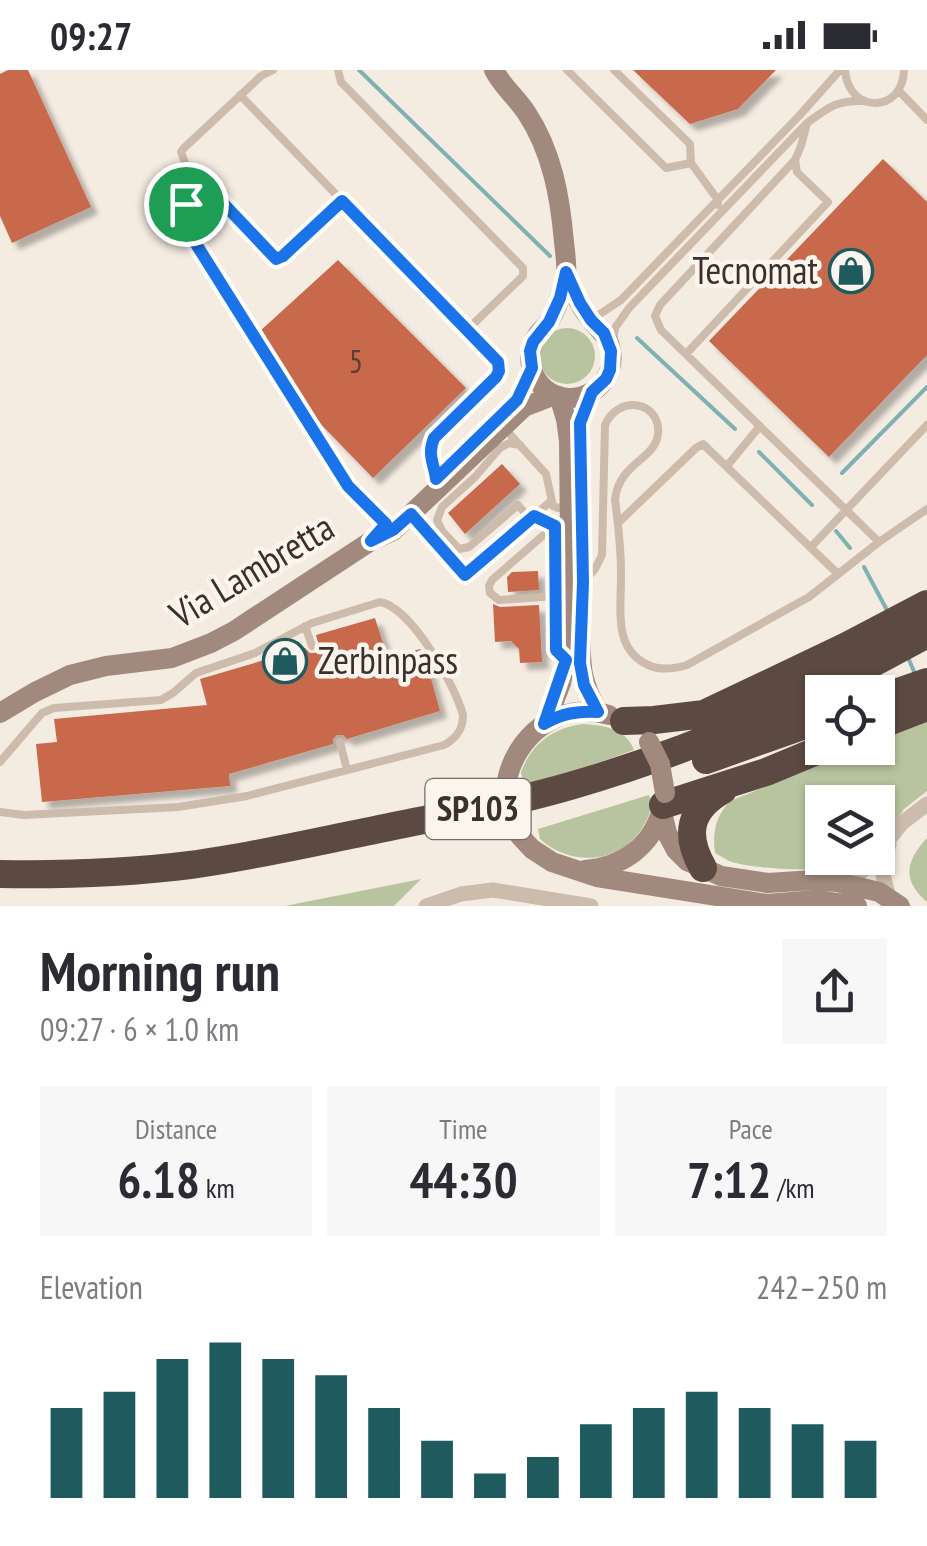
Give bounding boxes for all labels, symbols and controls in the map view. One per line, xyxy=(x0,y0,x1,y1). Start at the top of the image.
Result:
text: 09:27 xyxy=(50,11,132,60)
pin xyxy=(144,162,229,247)
icon: arrive xyxy=(159,177,214,232)
place label: Tecnomat xyxy=(693,245,819,294)
shop icon: Tecnomat xyxy=(828,248,874,294)
house number: 5 xyxy=(349,340,363,382)
street label: Via Lambretta xyxy=(159,502,342,638)
place label: Zerbinpass xyxy=(318,635,458,684)
shop icon: Zerbinpass xyxy=(262,638,308,684)
map controls xyxy=(805,675,895,875)
button: locate xyxy=(805,675,895,765)
road number: SP103 xyxy=(426,779,530,839)
button: layers xyxy=(805,785,895,875)
text: Morning run xyxy=(40,935,280,1006)
button: share xyxy=(782,939,887,1044)
text: 09:27 · 6 × 1.0 km xyxy=(40,1008,239,1050)
text: Distance xyxy=(135,1110,217,1147)
text: Time xyxy=(439,1110,488,1147)
text: Pace xyxy=(729,1110,773,1147)
text: 6.18 xyxy=(117,1147,200,1212)
text: 44:30 xyxy=(409,1147,518,1212)
text: 7:12 xyxy=(687,1147,771,1212)
text: km xyxy=(200,1169,235,1206)
text: /km xyxy=(771,1169,815,1206)
text: Elevation xyxy=(40,1266,143,1308)
text: 242–250 m xyxy=(756,1266,887,1308)

